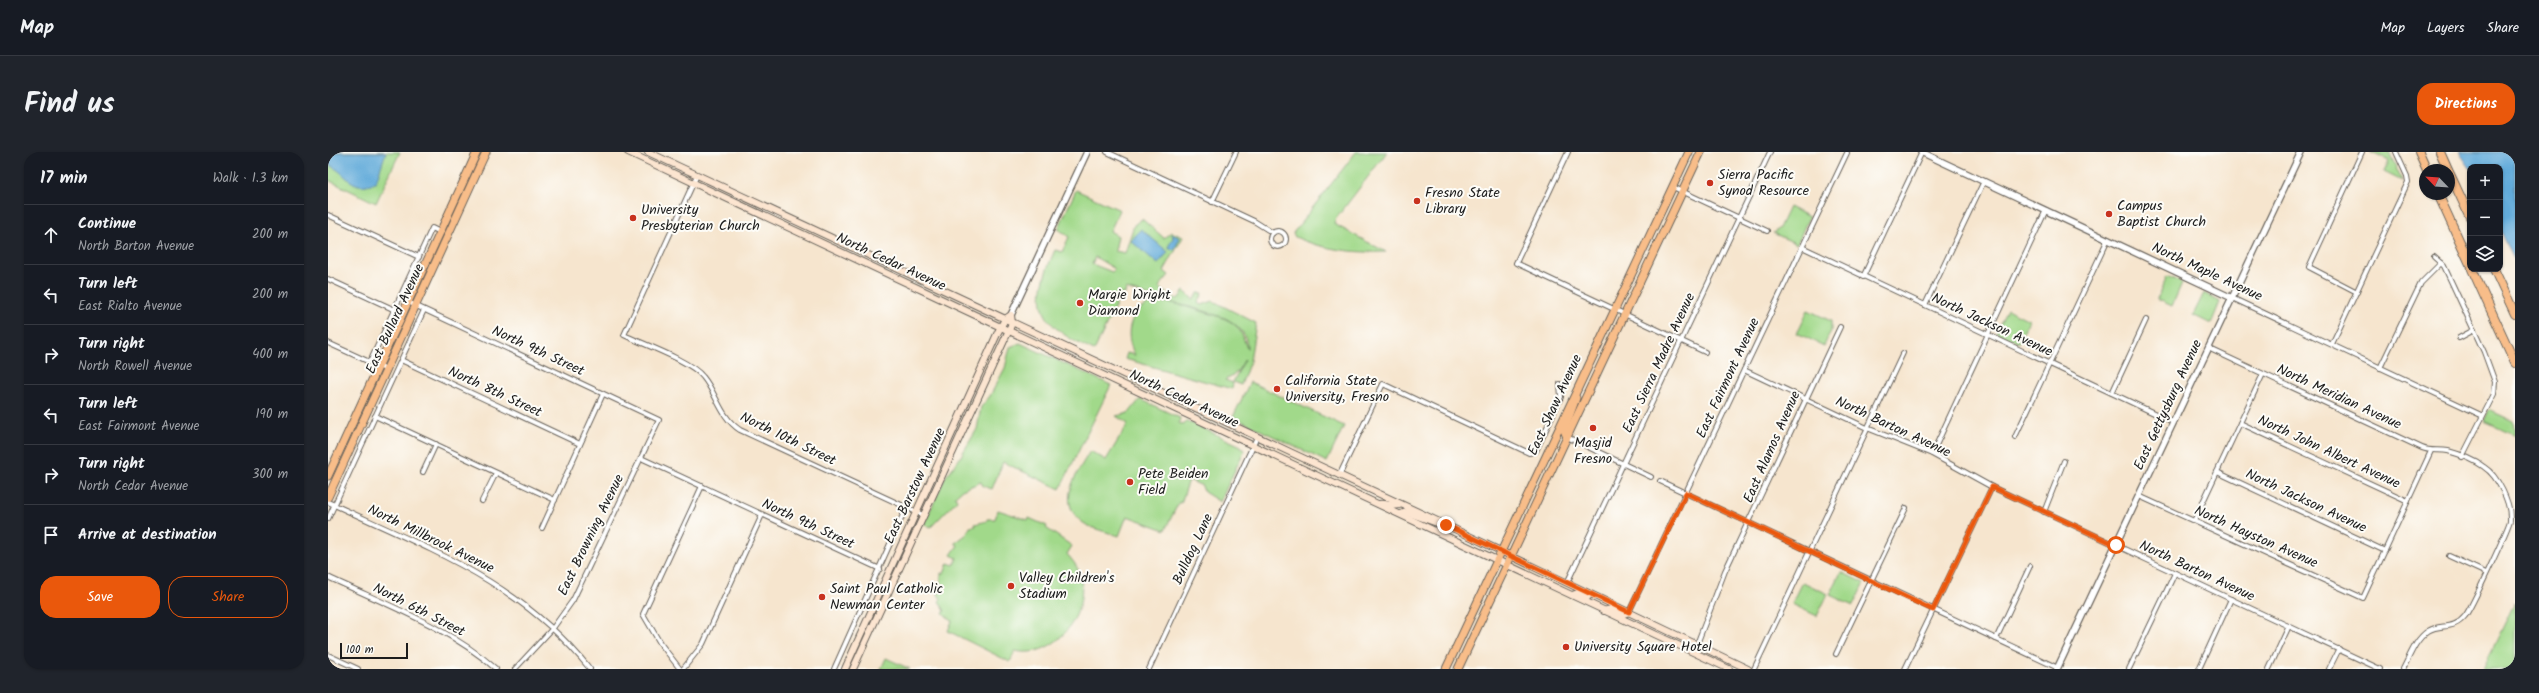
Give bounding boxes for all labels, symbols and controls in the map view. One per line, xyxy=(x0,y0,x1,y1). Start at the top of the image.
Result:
text: Map xyxy=(20,13,54,43)
text: Map xyxy=(2381,17,2405,39)
text: Layers xyxy=(2427,17,2465,39)
text: Share xyxy=(2487,17,2519,39)
text: Find us xyxy=(24,82,115,127)
button: Directions xyxy=(2417,83,2515,125)
place label: Sierra Pacific Synod Resource xyxy=(1718,164,1810,202)
north arrow xyxy=(2419,164,2455,200)
map controls xyxy=(2467,164,2503,272)
button: + xyxy=(2467,164,2503,200)
text: 17 min xyxy=(40,165,87,192)
text: Walk · 1.3 km xyxy=(213,168,288,189)
marker: Sierra Pacific Synod Resource xyxy=(1705,178,1715,188)
place label: Fresno State Library xyxy=(1425,182,1500,220)
place label: Campus Baptist Church xyxy=(2117,195,2206,233)
marker: Fresno State Library xyxy=(1412,196,1422,206)
place label: University Presbyterian Church xyxy=(641,199,760,237)
button: − xyxy=(2467,200,2503,236)
marker: Campus Baptist Church xyxy=(2104,209,2114,219)
text: Continue xyxy=(78,212,136,236)
marker: University Presbyterian Church xyxy=(628,213,638,223)
icon: ahead xyxy=(40,224,62,246)
text: 200 m xyxy=(252,224,288,245)
street label: North Cedar Avenue xyxy=(833,227,950,297)
text: North Barton Avenue xyxy=(78,236,194,257)
button: layers xyxy=(2467,236,2503,272)
street label: North Maple Avenue xyxy=(2148,237,2267,308)
street label: East Bullard Avenue xyxy=(360,260,430,378)
text: Turn left xyxy=(78,272,138,296)
icon: left xyxy=(40,284,62,306)
text: 200 m xyxy=(252,284,288,305)
place label: Margie Wright Diamond xyxy=(1088,284,1171,322)
street label: North Jackson Avenue xyxy=(1928,287,2057,363)
street label: East Sierra Madre Avenue xyxy=(1617,289,1702,437)
text: East Rialto Avenue xyxy=(78,296,182,317)
marker: Margie Wright Diamond xyxy=(1075,298,1085,308)
street label: East Fairmont Avenue xyxy=(1690,313,1766,442)
street label: North 9th Street xyxy=(488,320,588,382)
text: Turn right xyxy=(78,332,145,356)
street label: East Gettysburg Avenue xyxy=(2128,335,2208,474)
icon: right xyxy=(40,344,62,366)
text: 400 m xyxy=(252,344,288,365)
street label: East Shaw Avenue xyxy=(1522,350,1588,459)
text: North Rowell Avenue xyxy=(78,356,192,377)
street label: North Meridian Avenue xyxy=(2273,358,2406,436)
street label: North 8th Street xyxy=(444,361,546,424)
street label: North Cedar Avenue xyxy=(1126,364,1243,434)
place label: California State University, Fresno xyxy=(1285,370,1389,408)
marker: California State University, Fresno xyxy=(1272,384,1282,394)
street label: East Alamos Avenue xyxy=(1737,387,1807,507)
street label: North Barton Avenue xyxy=(1832,391,1955,464)
text: Turn left xyxy=(78,392,138,416)
icon: left xyxy=(40,404,62,426)
text: 190 m xyxy=(256,404,288,425)
street label: North 10th Street xyxy=(736,406,840,472)
street label: North John Albert Avenue xyxy=(2254,409,2404,495)
text: East Fairmont Avenue xyxy=(78,416,199,437)
marker: Masjid Fresno xyxy=(1588,423,1598,433)
street label: East Barstow Avenue xyxy=(878,424,952,548)
place label: Masjid Fresno xyxy=(1574,432,1613,470)
text: Turn right xyxy=(78,452,145,476)
place label: Pete Beiden Field xyxy=(1138,463,1209,501)
street label: North Jackson Avenue xyxy=(2242,463,2371,539)
icon: right xyxy=(40,464,62,486)
text: 300 m xyxy=(252,464,288,485)
street label: East Browning Avenue xyxy=(552,470,630,600)
text: North Cedar Avenue xyxy=(78,476,188,497)
marker: Pete Beiden Field xyxy=(1125,477,1135,487)
street label: North 9th Street xyxy=(758,493,858,555)
street label: North Millbrook Avenue xyxy=(364,499,499,580)
street label: North Hayston Avenue xyxy=(2191,500,2322,574)
street label: Bulldog Lane xyxy=(1167,509,1219,588)
route end xyxy=(1437,516,1455,534)
text: Arrive at destination xyxy=(78,523,217,547)
icon: arrive xyxy=(40,524,62,546)
street label: North Barton Avenue xyxy=(2136,535,2259,608)
route start xyxy=(2107,536,2125,554)
place label: Valley Children's Stadium xyxy=(1019,567,1114,605)
button: Save xyxy=(40,576,160,618)
button: Share xyxy=(168,576,288,618)
street label: North 6th Street xyxy=(369,577,469,643)
place label: Saint Paul Catholic Newman Center xyxy=(830,578,943,616)
marker: Valley Children's Stadium xyxy=(1006,581,1016,591)
marker: Saint Paul Catholic Newman Center xyxy=(817,592,827,602)
place label: University Square Hotel xyxy=(1574,636,1712,658)
scale bar xyxy=(340,641,408,660)
text: 100 m xyxy=(346,641,374,659)
marker: University Square Hotel xyxy=(1561,642,1571,652)

